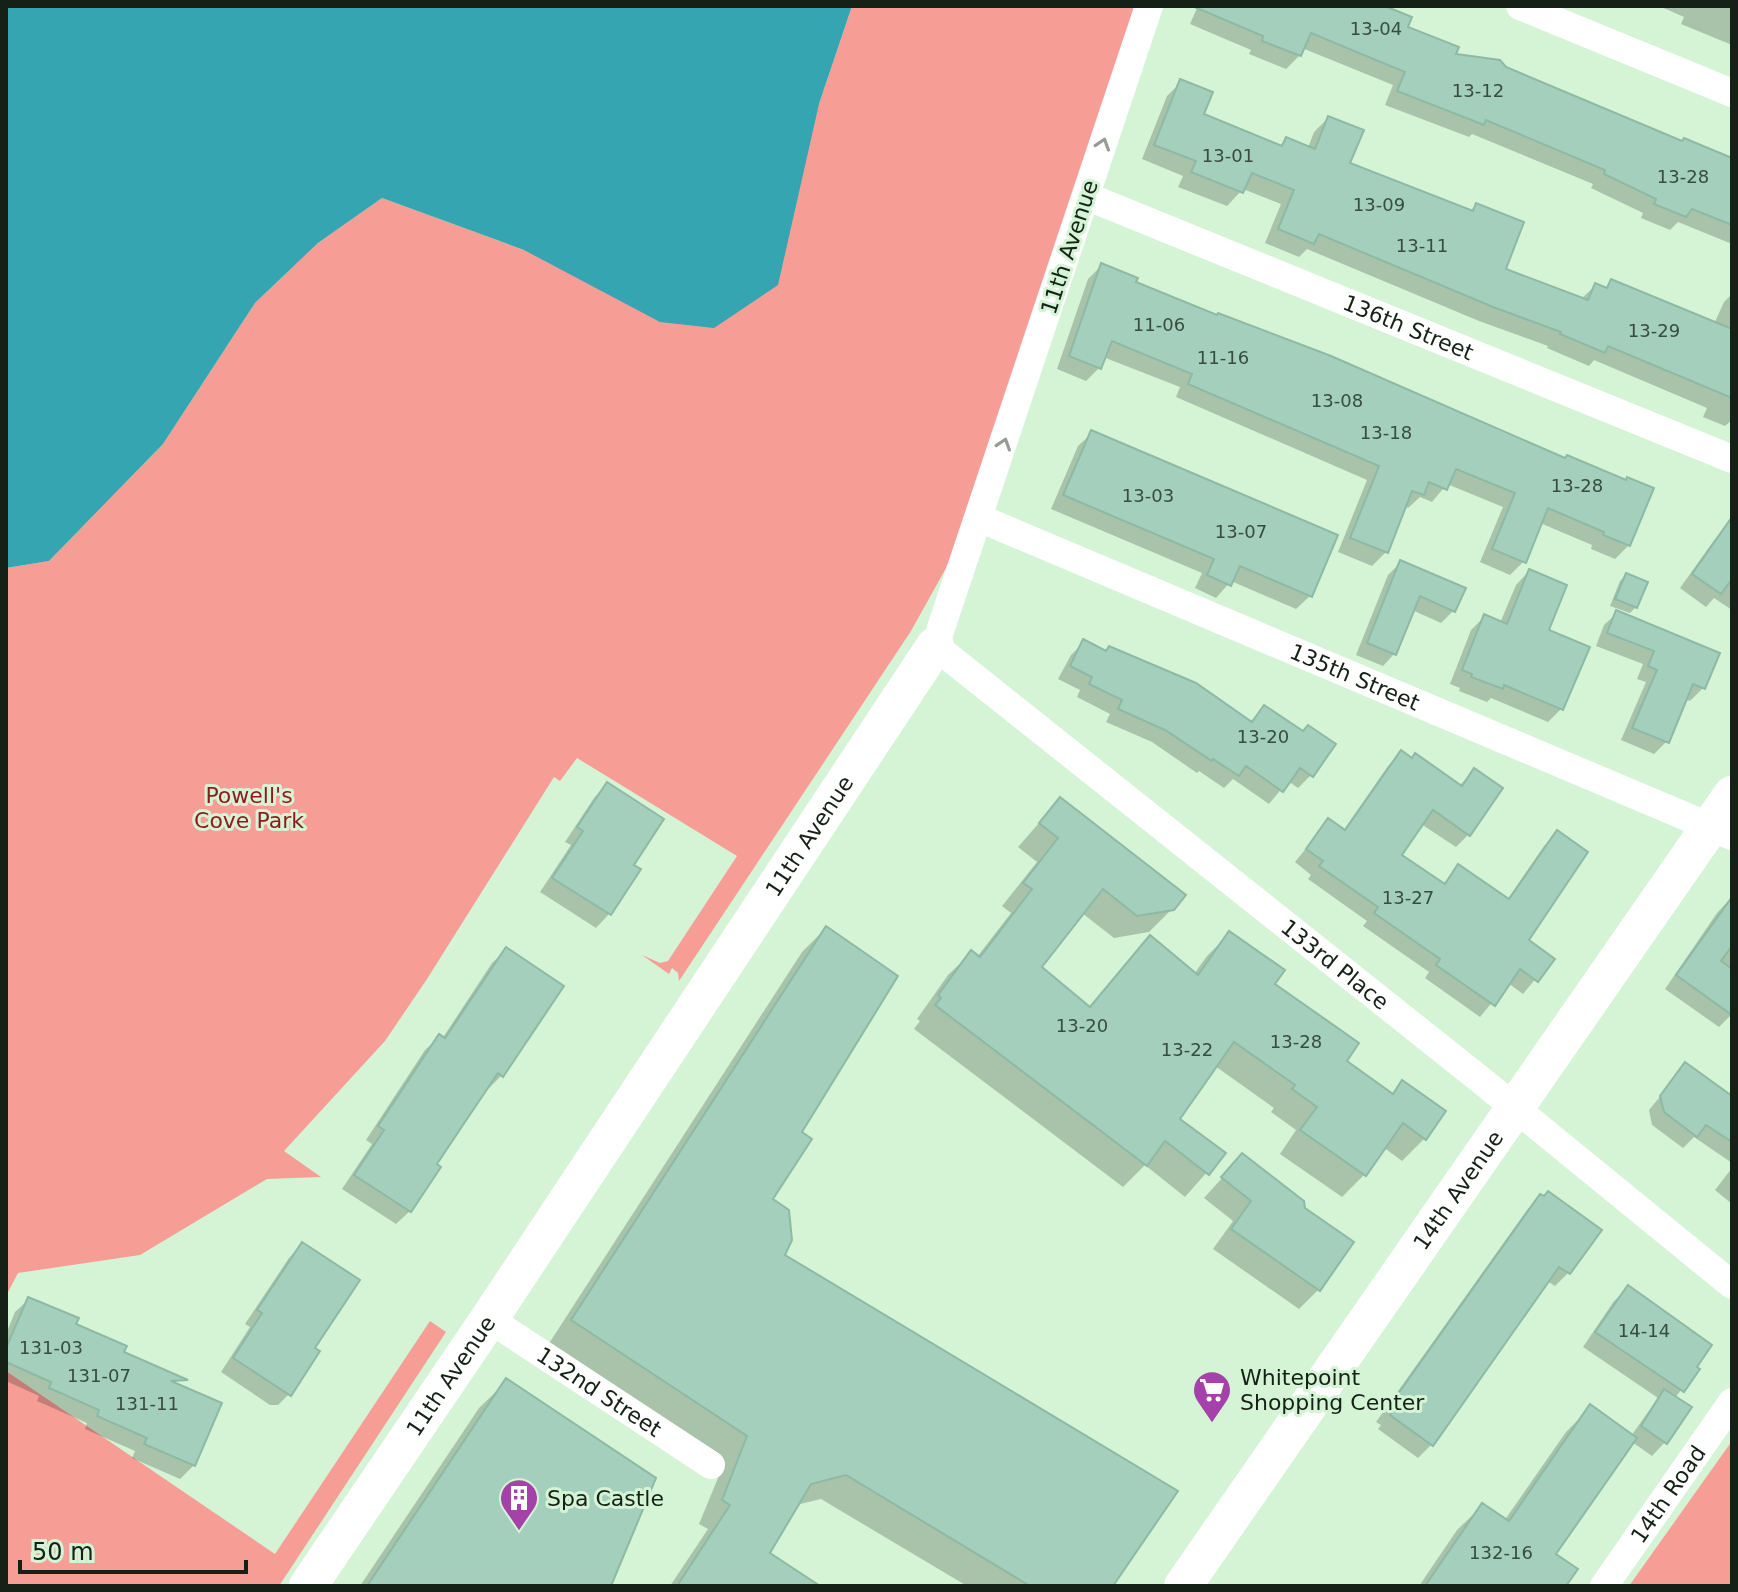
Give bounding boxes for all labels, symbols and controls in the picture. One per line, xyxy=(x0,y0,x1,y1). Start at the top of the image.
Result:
house number: 13-04 xyxy=(1350,18,1402,39)
house number: 13-12 xyxy=(1452,80,1504,101)
one-way arrow xyxy=(1094,138,1110,152)
house number: 13-01 xyxy=(1202,145,1254,166)
house number: 13-28 xyxy=(1657,166,1709,187)
street label: 11th Avenue xyxy=(1036,177,1103,317)
house number: 13-09 xyxy=(1353,194,1405,215)
house number: 13-11 xyxy=(1396,235,1448,256)
street label: 136th Street xyxy=(1339,290,1477,366)
house number: 11-06 xyxy=(1133,314,1185,335)
house number: 13-29 xyxy=(1628,320,1680,341)
house number: 11-16 xyxy=(1197,347,1249,368)
house number: 13-08 xyxy=(1311,390,1363,411)
house number: 13-18 xyxy=(1360,422,1412,443)
one-way arrow xyxy=(994,438,1010,452)
house number: 13-28 xyxy=(1551,475,1603,496)
house number: 13-03 xyxy=(1122,485,1174,506)
house number: 13-07 xyxy=(1215,521,1267,542)
street label: 135th Street xyxy=(1286,639,1424,716)
house number: 13-20 xyxy=(1237,726,1289,747)
street label: 11th Avenue xyxy=(761,771,858,901)
park label: Powell's Cove Park xyxy=(194,783,304,833)
house number: 13-27 xyxy=(1382,887,1434,908)
street label: 133rd Place xyxy=(1276,914,1393,1015)
house number: 13-20 xyxy=(1056,1015,1108,1036)
house number: 13-28 xyxy=(1270,1031,1322,1052)
house number: 13-22 xyxy=(1161,1039,1213,1060)
street label: 14th Avenue xyxy=(1408,1126,1508,1255)
street label: 11th Avenue xyxy=(401,1311,500,1441)
house number: 14-14 xyxy=(1618,1320,1670,1341)
house number: 131-03 xyxy=(19,1337,83,1358)
street label: 132nd Street xyxy=(532,1342,666,1442)
house number: 131-07 xyxy=(67,1365,131,1386)
place label: Whitepoint Shopping Center xyxy=(1240,1365,1425,1415)
supermarket icon: Whitepoint Shopping Center xyxy=(1191,1369,1233,1424)
house number: 131-11 xyxy=(115,1393,179,1414)
street label: 14th Road xyxy=(1626,1441,1711,1548)
building icon: Spa Castle xyxy=(498,1477,540,1532)
place label: Spa Castle xyxy=(547,1486,664,1511)
scale bar xyxy=(20,1524,246,1574)
text: 50 m xyxy=(32,1538,94,1566)
house number: 132-16 xyxy=(1469,1542,1533,1563)

